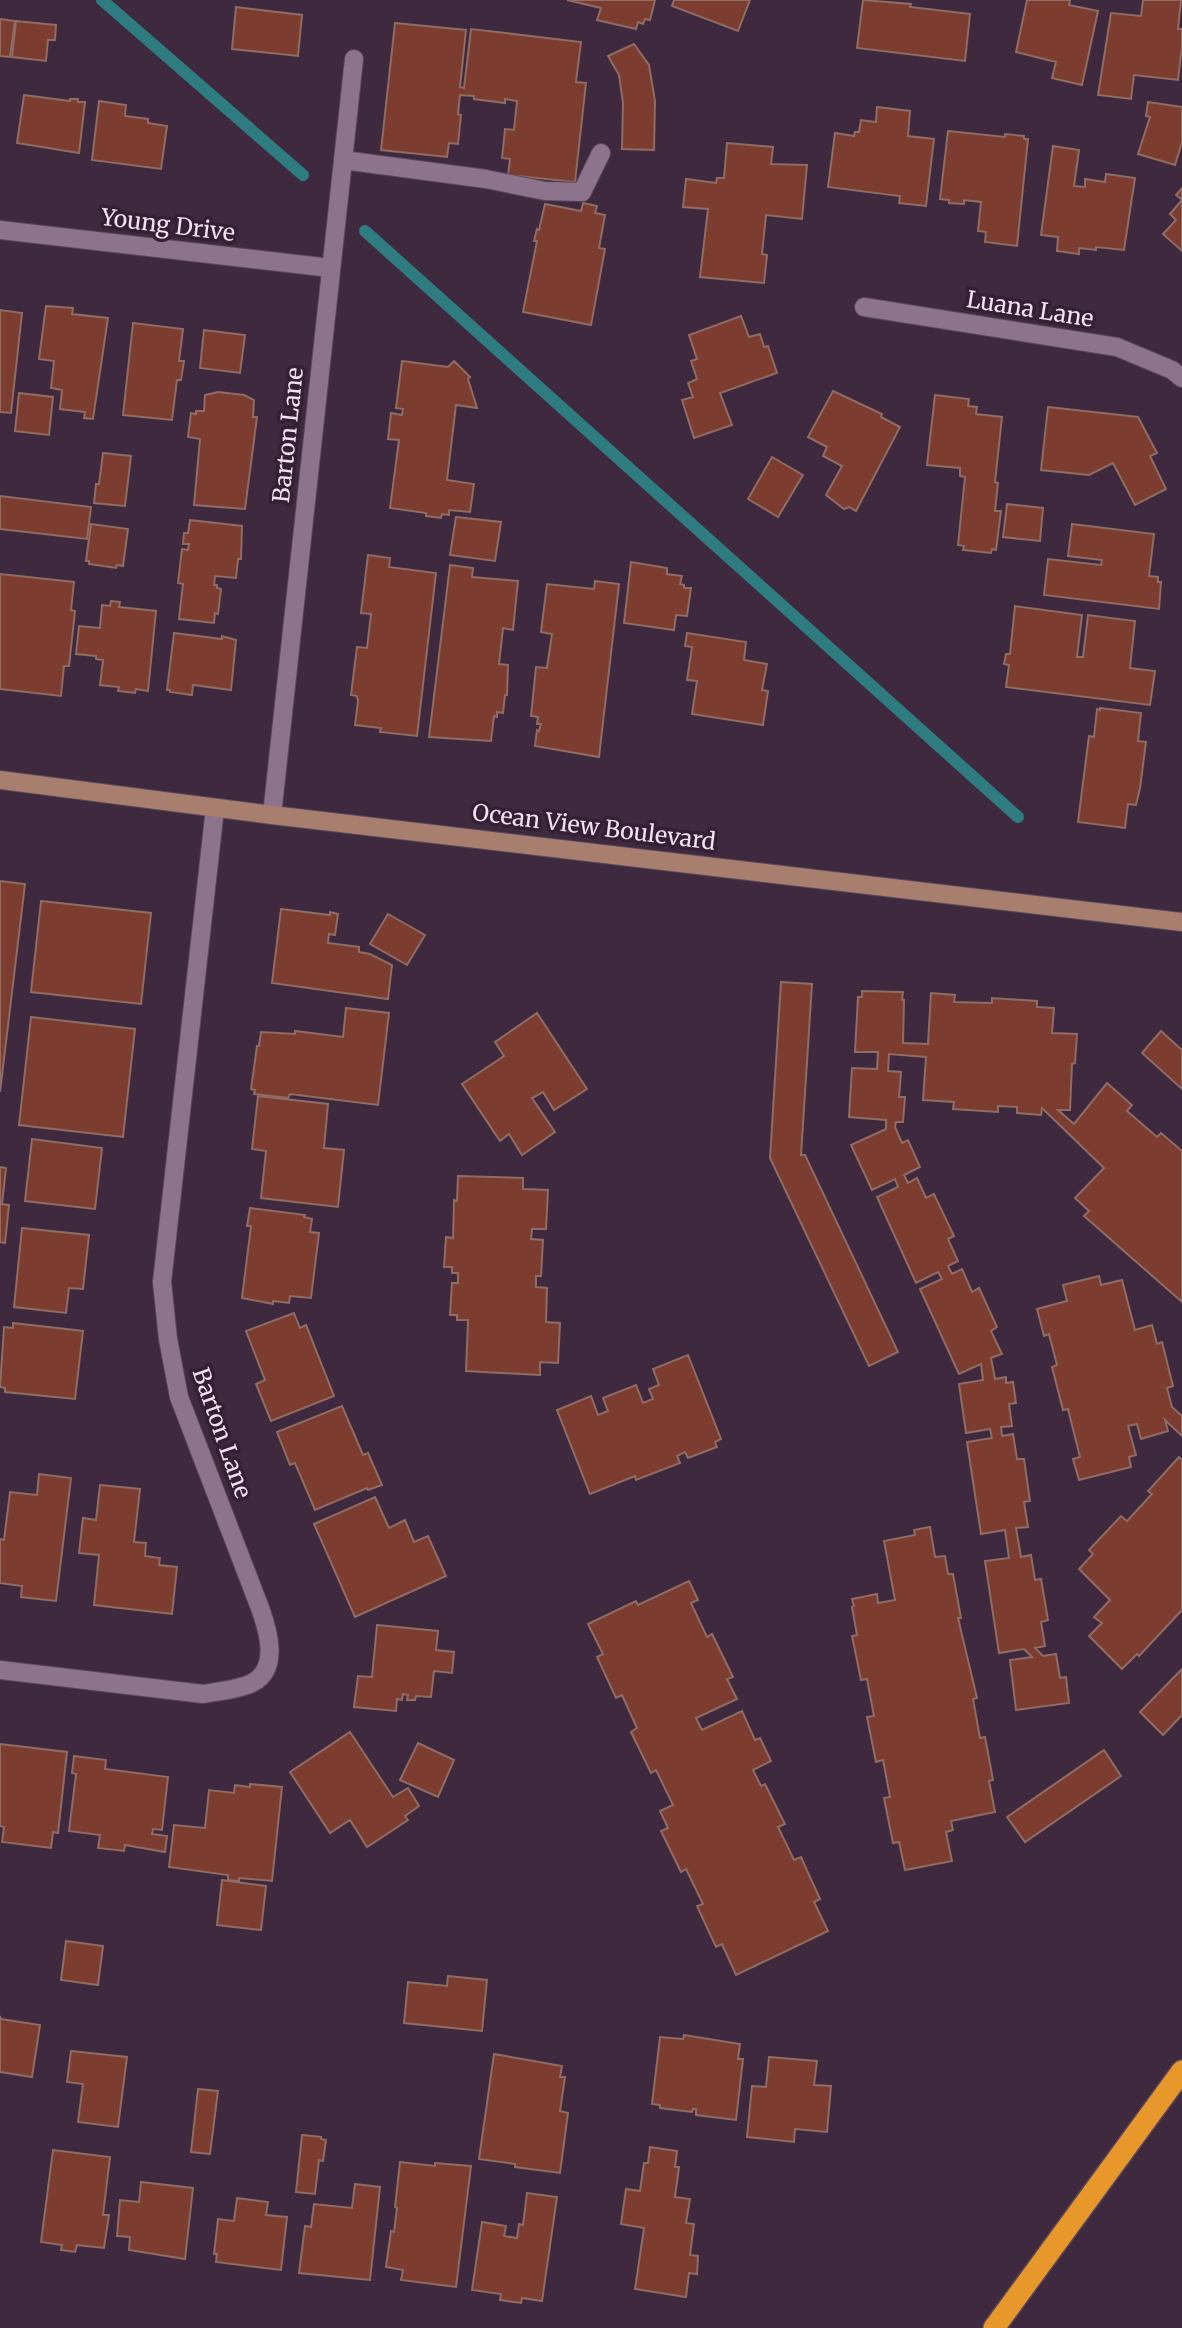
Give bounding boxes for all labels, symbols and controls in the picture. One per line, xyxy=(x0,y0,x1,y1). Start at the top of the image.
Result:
street label: Young Drive xyxy=(98,202,237,247)
street label: Luana Lane xyxy=(964,284,1096,333)
street label: Barton Lane xyxy=(266,366,309,504)
street label: Ocean View Boulevard xyxy=(471,797,718,856)
street label: Barton Lane xyxy=(187,1364,258,1502)

